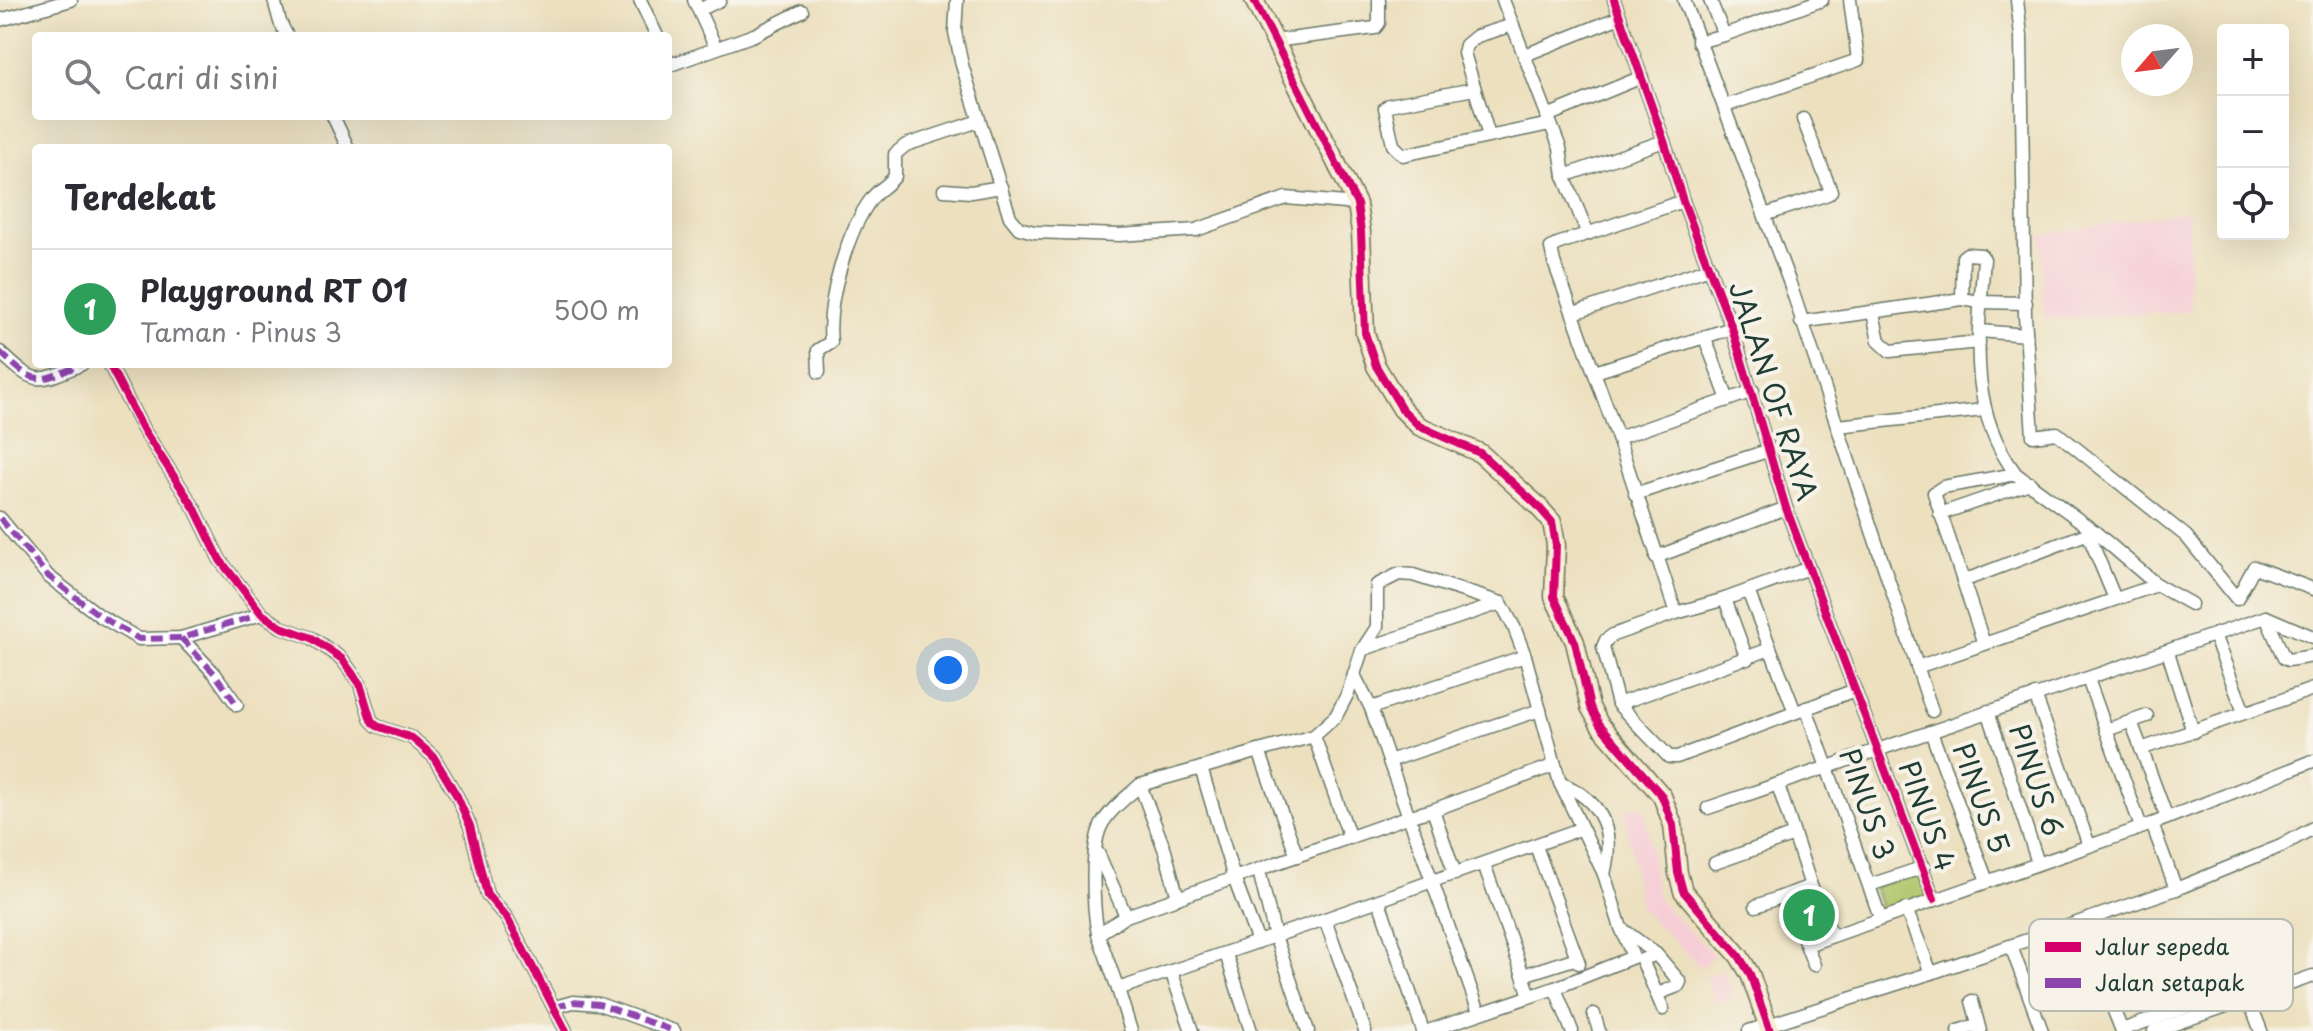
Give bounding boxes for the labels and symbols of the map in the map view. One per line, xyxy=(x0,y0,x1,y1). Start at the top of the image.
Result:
north arrow xyxy=(2121,24,2193,96)
street label: JALAN OF RAYA xyxy=(1719,275,1830,506)
your location xyxy=(928,650,968,690)
street label: PINUS 6 xyxy=(1999,718,2076,841)
street label: PINUS 5 xyxy=(1943,736,2022,859)
street label: PINUS 3 xyxy=(1829,742,1907,865)
street label: PINUS 4 xyxy=(1889,754,1968,877)
pin: 1 xyxy=(1783,885,1835,945)
legend xyxy=(2029,919,2293,1011)
text: Jalur sepeda xyxy=(2095,929,2230,962)
text: Jalan setapak xyxy=(2095,965,2245,998)

